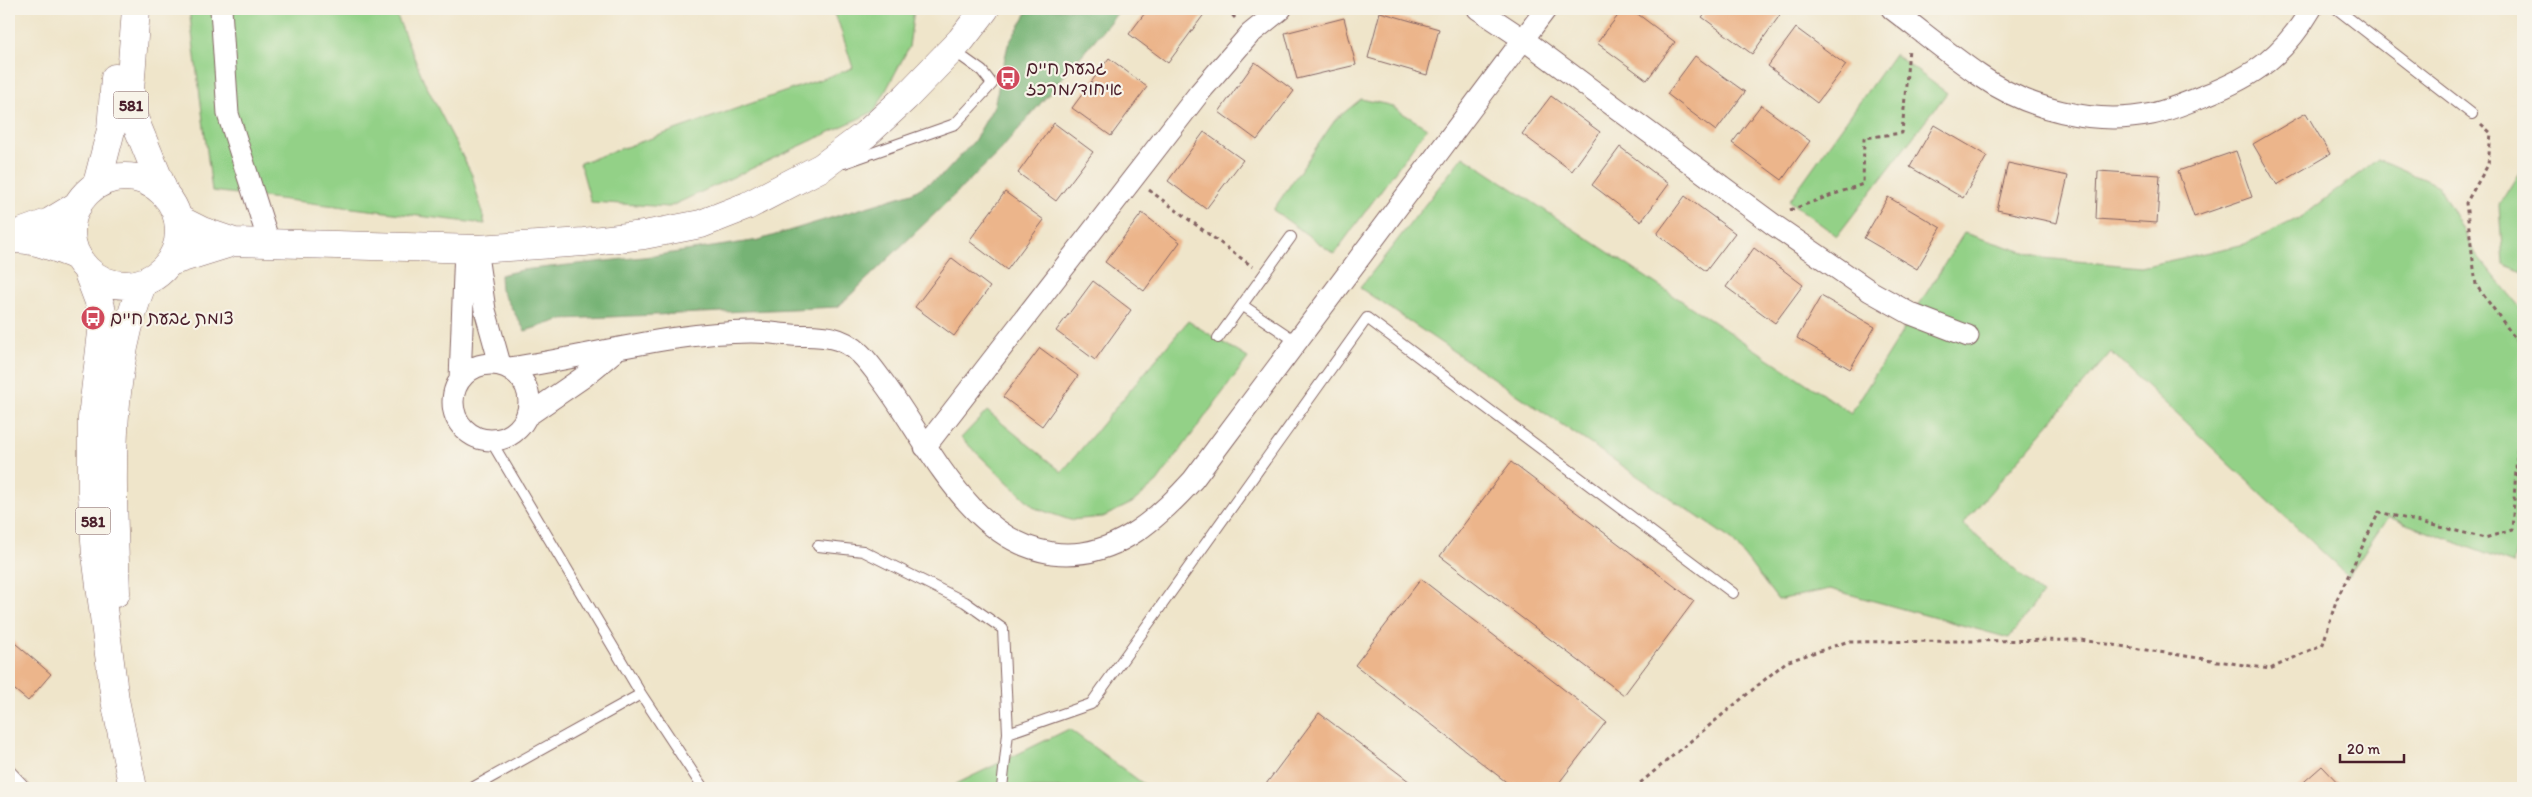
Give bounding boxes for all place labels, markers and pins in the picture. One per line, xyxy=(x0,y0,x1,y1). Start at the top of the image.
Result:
place label: גבעת חיים איחוד/מרכז xyxy=(1026,57,1122,100)
bus stop icon: גבעת חיים איחוד/מרכז xyxy=(995,65,1021,91)
bus stop icon: צומת גבעת חיים xyxy=(80,305,106,331)
place label: צומת גבעת חיים xyxy=(110,307,234,329)

